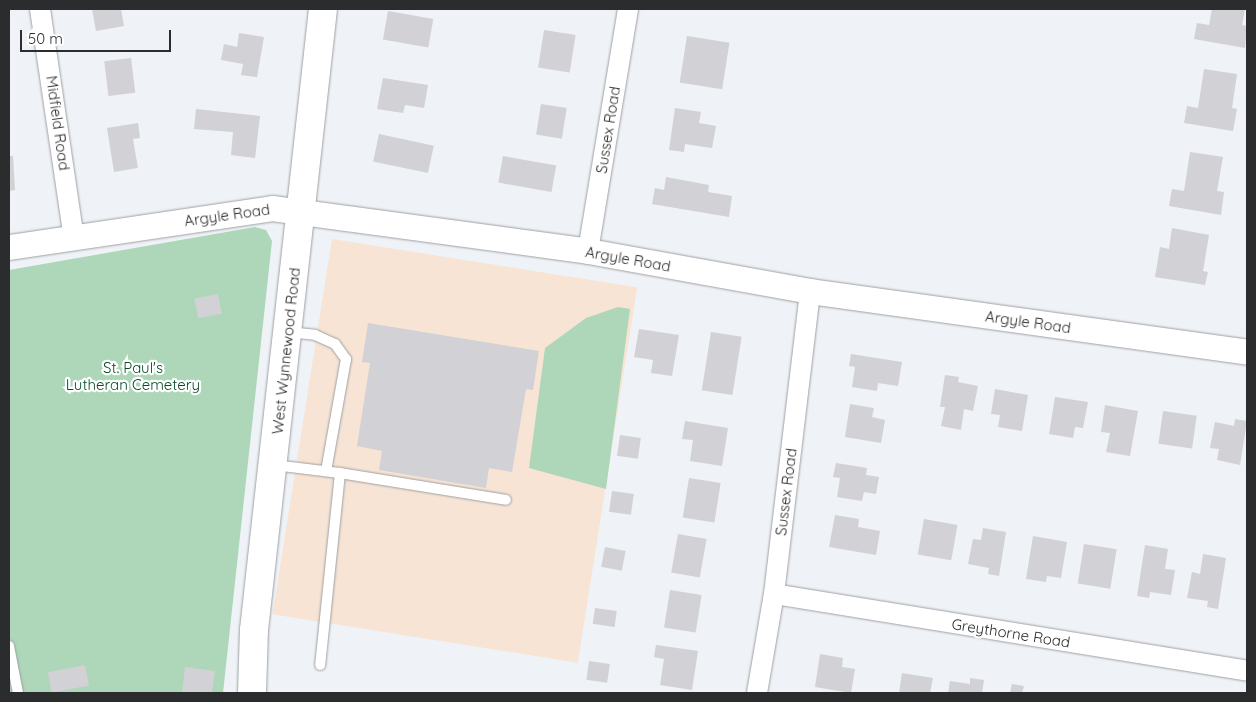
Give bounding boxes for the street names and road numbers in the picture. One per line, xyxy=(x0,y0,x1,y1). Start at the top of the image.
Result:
street label: Midfield Road xyxy=(42,74,74,172)
street label: Sussex Road xyxy=(592,85,624,175)
street label: Argyle Road xyxy=(183,200,271,230)
street label: Argyle Road xyxy=(584,243,672,275)
street label: West Wynnewood Road xyxy=(268,267,304,435)
street label: Argyle Road xyxy=(984,307,1072,337)
street label: Sussex Road xyxy=(772,447,800,537)
street label: Greythorne Road xyxy=(950,615,1072,651)

